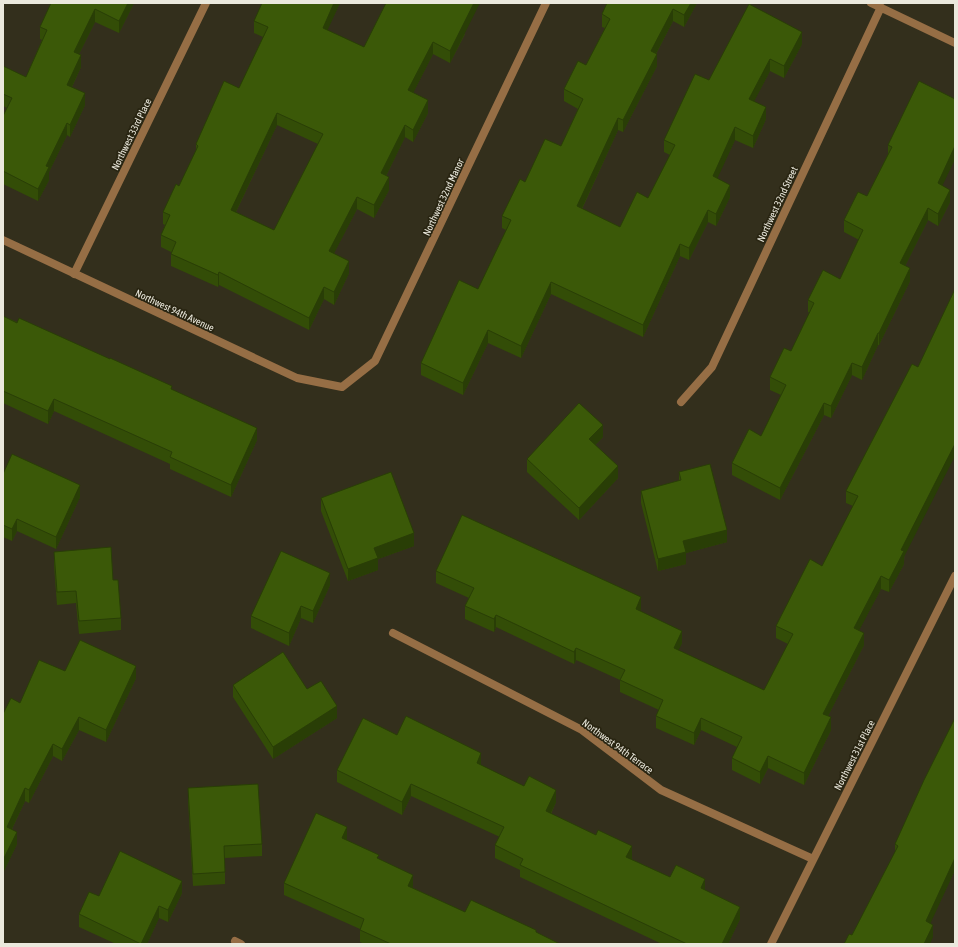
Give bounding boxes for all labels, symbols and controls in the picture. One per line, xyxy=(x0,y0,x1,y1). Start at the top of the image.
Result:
street label: Northwest 33rd Place xyxy=(109,96,154,172)
street label: Northwest 32nd Manor xyxy=(421,156,467,237)
street label: Northwest 32nd Street xyxy=(755,165,800,244)
street label: Northwest 94th Avenue xyxy=(134,287,216,334)
street label: Northwest 94th Terrace xyxy=(580,717,656,776)
street label: Northwest 31st Place xyxy=(832,718,877,792)

